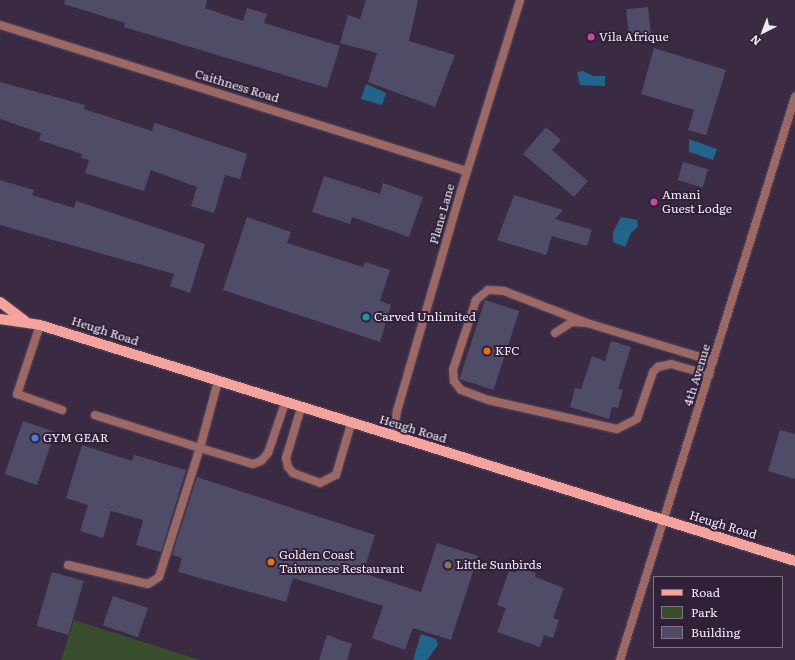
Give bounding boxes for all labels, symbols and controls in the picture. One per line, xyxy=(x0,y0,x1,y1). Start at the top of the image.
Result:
north arrow xyxy=(743,12,783,52)
place label: Vila Afrique xyxy=(599,30,669,44)
marker: Vila Afrique xyxy=(586,32,596,42)
text: N xyxy=(746,32,764,50)
street label: Caithness Road xyxy=(193,66,281,106)
street label: Plane Lane xyxy=(427,182,457,246)
place label: Amani Guest Lodge xyxy=(662,188,732,216)
marker: Amani Guest Lodge xyxy=(649,197,659,207)
place label: Carved Unlimited xyxy=(374,310,476,324)
marker: Carved Unlimited xyxy=(361,312,371,322)
street label: Heugh Road xyxy=(70,313,140,349)
street label: 4th Avenue xyxy=(681,342,713,408)
place label: KFC xyxy=(495,344,520,358)
marker: KFC xyxy=(482,346,492,356)
street label: Heugh Road xyxy=(378,412,448,446)
place label: GYM GEAR xyxy=(43,431,109,445)
marker: GYM GEAR xyxy=(30,433,40,443)
street label: Heugh Road xyxy=(688,508,758,542)
place label: Golden Coast Taiwanese Restaurant xyxy=(279,548,404,576)
marker: Golden Coast Taiwanese Restaurant xyxy=(266,557,276,567)
place label: Little Sunbirds xyxy=(456,558,541,572)
marker: Little Sunbirds xyxy=(443,560,453,570)
legend xyxy=(653,576,783,648)
text: Road xyxy=(691,583,720,601)
text: Park xyxy=(691,603,717,621)
text: Building xyxy=(691,623,740,641)

